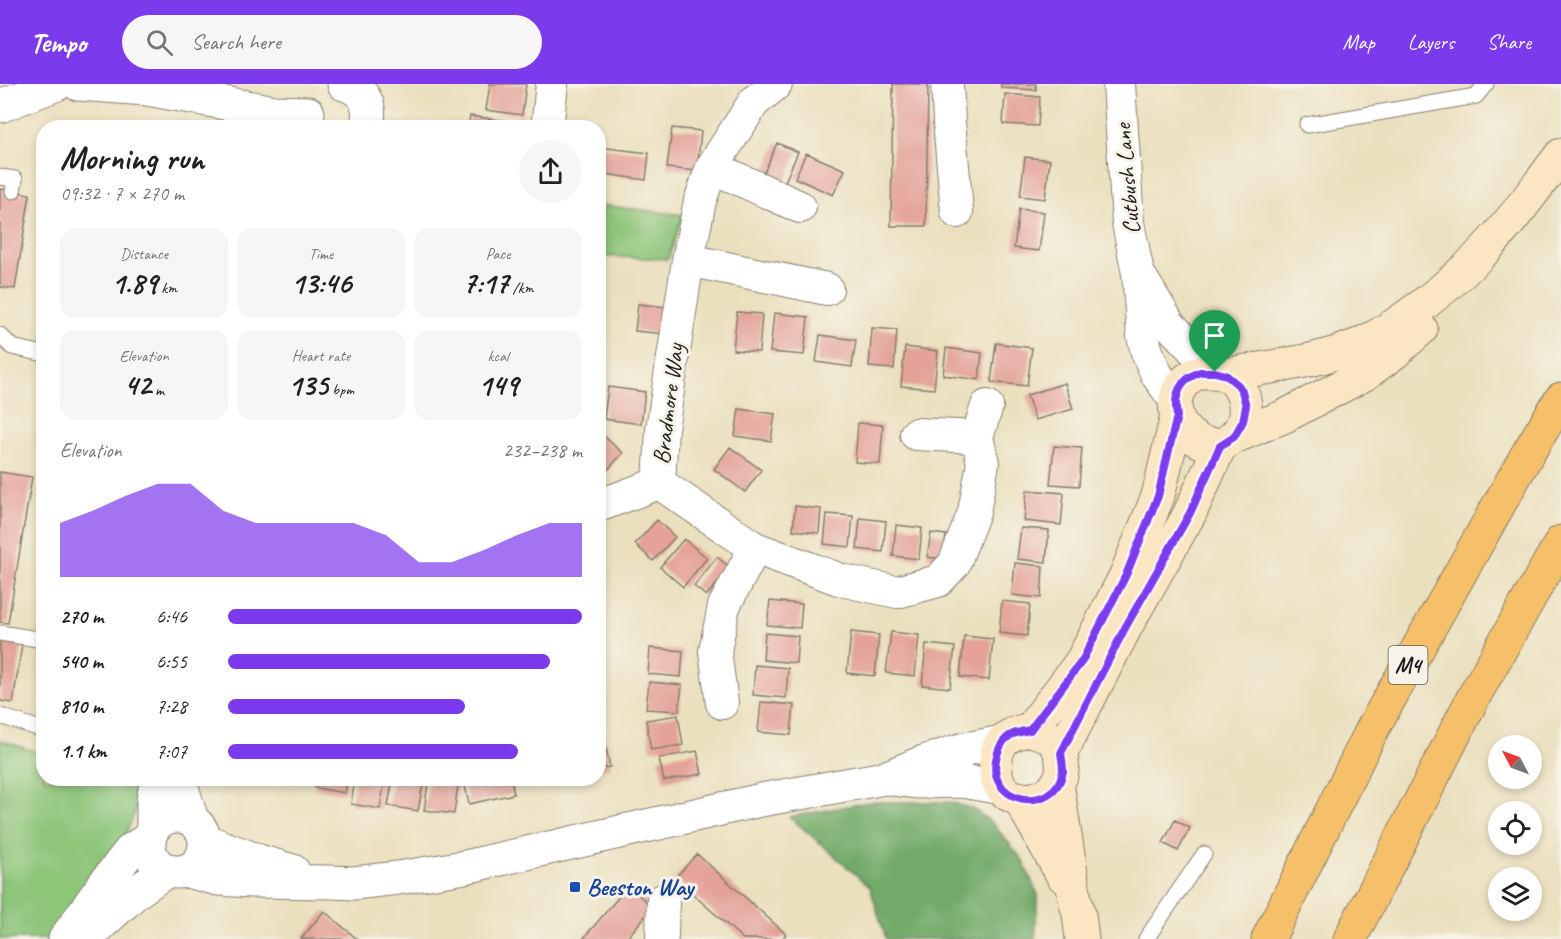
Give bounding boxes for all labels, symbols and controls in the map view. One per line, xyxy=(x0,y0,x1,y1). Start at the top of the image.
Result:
search box xyxy=(122,15,542,69)
text: Tempo xyxy=(30,25,86,60)
icon: search xyxy=(143,26,176,59)
text: Search here xyxy=(191,28,281,56)
text: Map xyxy=(1342,29,1375,55)
text: Layers xyxy=(1408,29,1454,55)
text: Share xyxy=(1487,29,1531,55)
street label: Cutbush Lane xyxy=(1107,120,1147,236)
text: Morning run xyxy=(60,137,204,179)
button: share xyxy=(519,140,582,203)
text: 09:32 · 7 × 270 m xyxy=(60,181,184,206)
text: Distance xyxy=(120,244,168,264)
text: Time xyxy=(309,244,333,264)
text: Pace xyxy=(486,244,510,264)
text: 1.89 xyxy=(111,264,157,302)
text: 13:46 xyxy=(291,264,351,302)
text: 7:17 xyxy=(463,264,509,302)
text: km xyxy=(157,278,177,298)
text: /km xyxy=(509,278,534,298)
pin xyxy=(1189,310,1240,372)
icon: arrive xyxy=(1198,319,1231,352)
street label: Bradmore Way xyxy=(646,340,690,466)
text: Elevation xyxy=(119,346,169,366)
text: Heart rate xyxy=(292,346,350,366)
text: kcal xyxy=(487,346,509,366)
text: 42 xyxy=(124,366,151,404)
text: 135 xyxy=(288,366,328,404)
text: 149 xyxy=(478,366,518,404)
text: m xyxy=(151,380,164,400)
text: bpm xyxy=(328,380,354,400)
text: Elevation xyxy=(60,438,122,463)
text: 232–238 m xyxy=(503,438,582,463)
text: 270 m xyxy=(60,604,103,629)
text: 6:46 xyxy=(156,604,187,629)
road number: M4 xyxy=(1388,646,1428,684)
text: 540 m xyxy=(60,649,103,674)
text: 6:55 xyxy=(156,649,187,674)
text: 810 m xyxy=(60,694,103,719)
text: 7:28 xyxy=(156,694,187,719)
north arrow xyxy=(1488,735,1542,789)
map controls xyxy=(1488,735,1542,921)
text: 1.1 km xyxy=(60,739,107,764)
text: 7:07 xyxy=(156,739,187,764)
button: locate xyxy=(1488,801,1542,855)
button: layers xyxy=(1488,867,1542,921)
place label: Beeston Way xyxy=(587,872,696,902)
marker: Beeston Way xyxy=(568,880,582,894)

